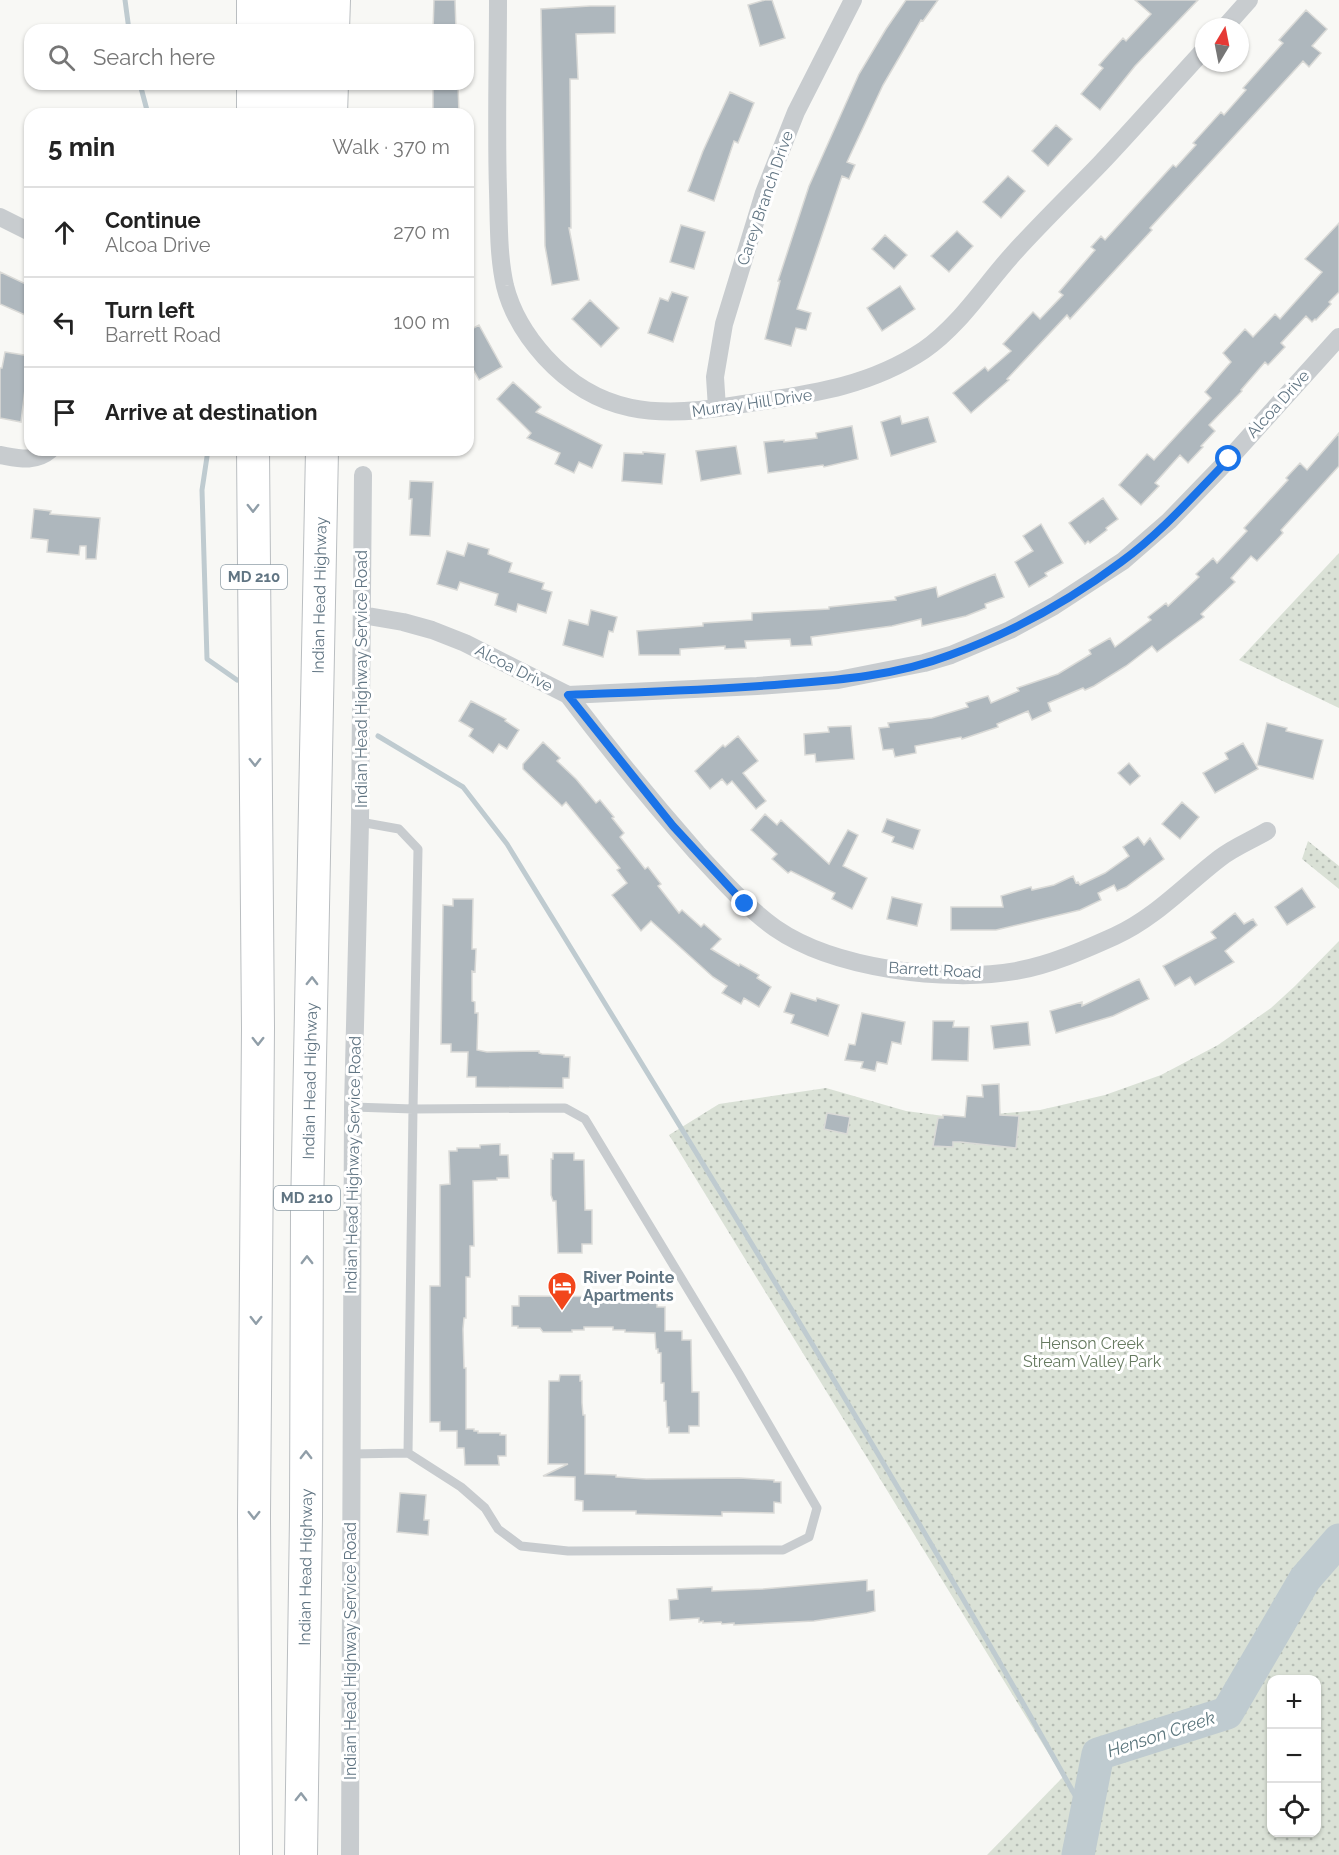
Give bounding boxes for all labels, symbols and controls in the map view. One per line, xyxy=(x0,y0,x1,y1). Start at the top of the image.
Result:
north arrow xyxy=(1195,18,1249,72)
search box xyxy=(24,24,474,90)
icon: search xyxy=(45,41,78,74)
text: Search here xyxy=(93,44,215,70)
street label: Carey Branch Drive xyxy=(733,128,797,268)
text: 5 min xyxy=(48,132,115,162)
text: Walk · 370 m xyxy=(332,135,450,159)
text: Continue xyxy=(105,207,201,233)
icon: ahead xyxy=(48,216,81,249)
text: 270 m xyxy=(393,220,450,244)
text: Alcoa Drive xyxy=(105,233,210,257)
text: Turn left xyxy=(105,297,195,323)
icon: left xyxy=(48,306,81,339)
text: 100 m xyxy=(393,310,450,334)
text: Barrett Road xyxy=(105,323,221,347)
street label: Alcoa Drive xyxy=(1243,366,1313,442)
street label: Murray Hill Drive xyxy=(691,385,813,421)
icon: arrive xyxy=(48,396,81,429)
text: Arrive at destination xyxy=(105,399,318,425)
route start xyxy=(1215,445,1241,471)
one-way arrow xyxy=(247,504,259,513)
street label: Indian Head Highway xyxy=(308,516,330,674)
street label: Indian Head Highway Service Road xyxy=(352,550,371,808)
road number: MD 210 xyxy=(221,565,287,589)
street label: Alcoa Drive xyxy=(472,640,556,696)
one-way arrow xyxy=(249,757,261,766)
route end xyxy=(731,890,757,916)
street label: Barrett Road xyxy=(888,958,982,982)
one-way arrow xyxy=(306,976,318,985)
street label: Indian Head Highway xyxy=(299,1002,321,1160)
one-way arrow xyxy=(252,1036,264,1045)
street label: Indian Head Highway Service Road xyxy=(341,1036,365,1294)
road number: MD 210 xyxy=(274,1186,340,1210)
one-way arrow xyxy=(301,1255,313,1264)
place label: River Pointe Apartments xyxy=(583,1268,675,1305)
hotel icon: River Pointe Apartments xyxy=(546,1270,578,1312)
one-way arrow xyxy=(249,1315,262,1324)
park label: Henson Creek Stream Valley Park xyxy=(1023,1334,1162,1371)
one-way arrow xyxy=(300,1450,312,1459)
street label: Indian Head Highway xyxy=(295,1488,316,1646)
one-way arrow xyxy=(248,1510,260,1519)
street label: Indian Head Highway Service Road xyxy=(341,1522,360,1780)
map controls xyxy=(1267,1675,1321,1837)
button: + xyxy=(1267,1675,1321,1729)
water label: Henson Creek xyxy=(1104,1707,1218,1761)
button: − xyxy=(1267,1729,1321,1783)
button: locate xyxy=(1267,1783,1321,1837)
one-way arrow xyxy=(295,1792,307,1801)

